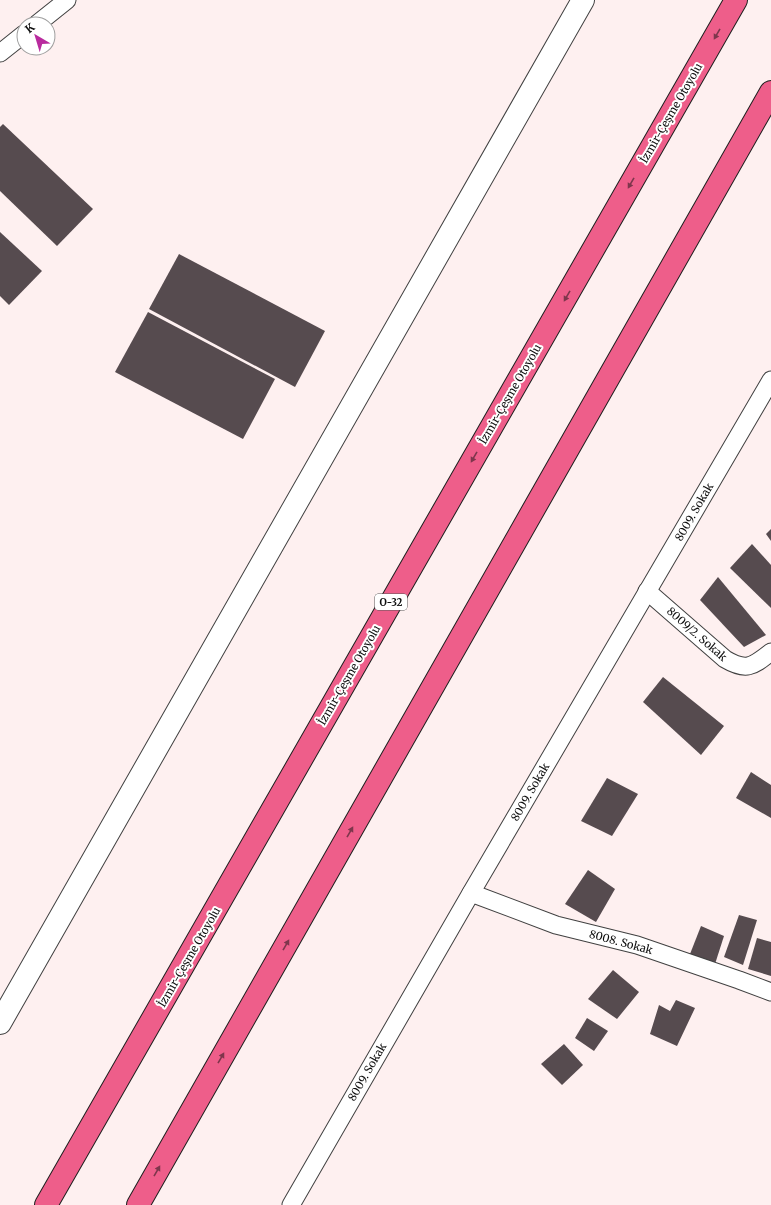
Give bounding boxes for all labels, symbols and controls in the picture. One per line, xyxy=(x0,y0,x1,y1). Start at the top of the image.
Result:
north arrow xyxy=(16,16,56,56)
text: K xyxy=(22,20,38,36)
one-way arrow xyxy=(713,28,720,40)
street label: İzmir-Çeşme Otoyolu xyxy=(637,60,705,166)
one-way arrow xyxy=(628,177,635,189)
one-way arrow xyxy=(563,290,570,302)
street label: İzmir-Çeşme Otoyolu xyxy=(476,341,544,447)
one-way arrow xyxy=(471,451,478,463)
street label: 8009. Sokak xyxy=(672,480,716,544)
road number: O-32 xyxy=(375,594,407,610)
street label: 8009/2. Sokak xyxy=(664,604,730,664)
street label: İzmir-Çeşme Otoyolu xyxy=(315,622,383,728)
street label: 8009. Sokak xyxy=(508,760,552,824)
one-way arrow xyxy=(346,826,353,838)
street label: İzmir-Çeşme Otoyolu xyxy=(155,904,223,1010)
street label: 8008. Sokak xyxy=(588,927,654,957)
one-way arrow xyxy=(282,939,289,951)
street label: 8009. Sokak xyxy=(345,1040,389,1104)
one-way arrow xyxy=(218,1052,225,1064)
one-way arrow xyxy=(154,1165,161,1177)

